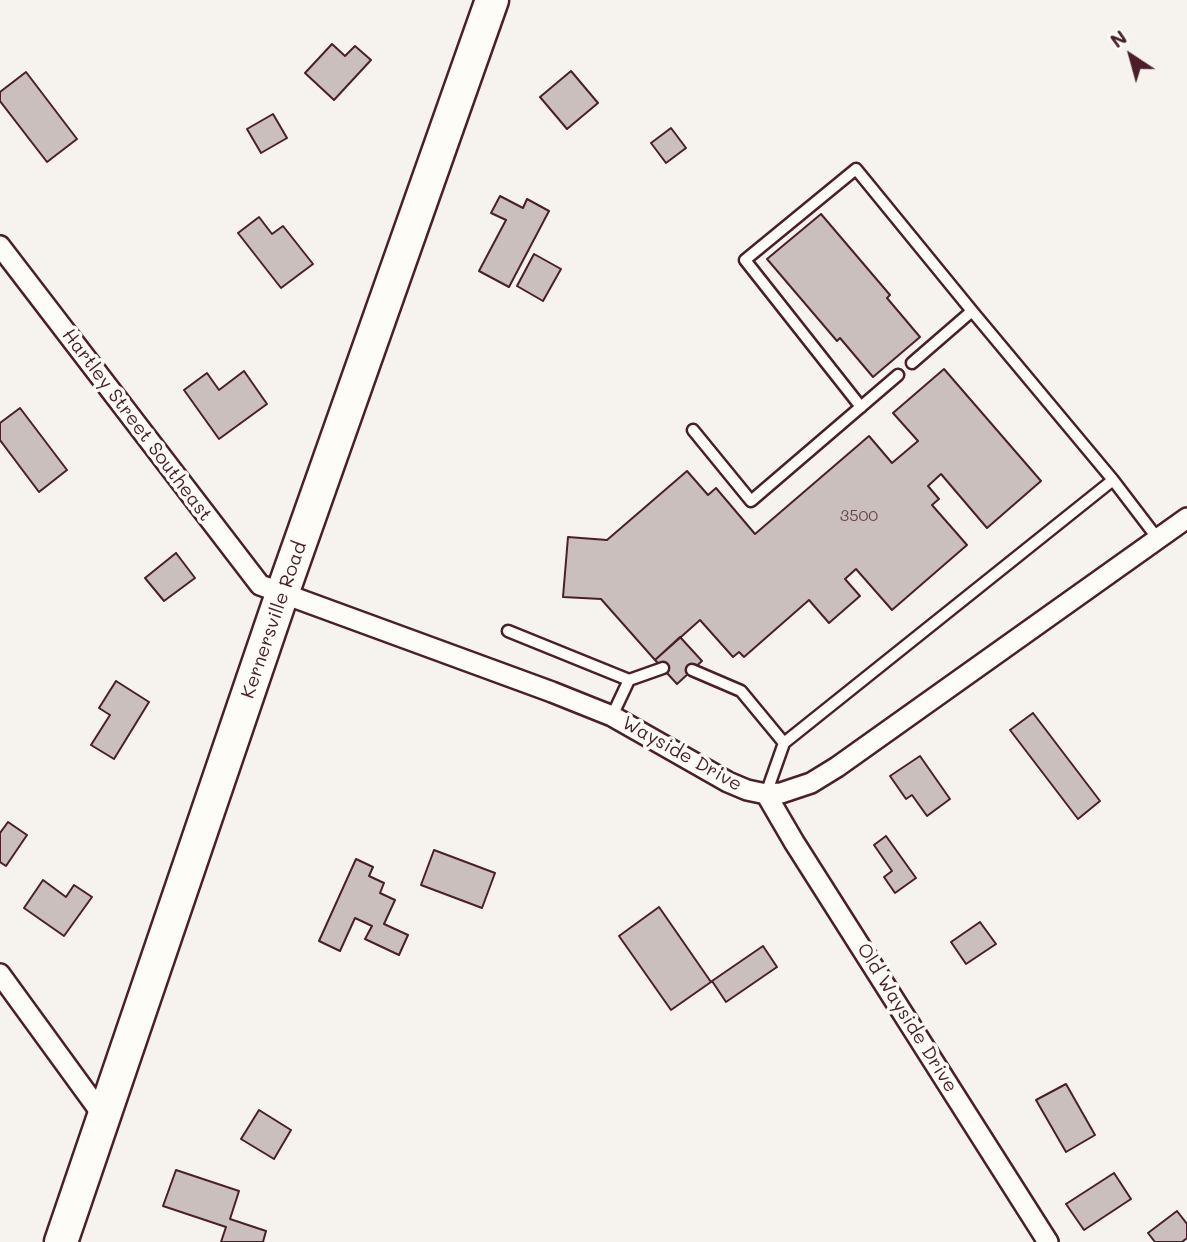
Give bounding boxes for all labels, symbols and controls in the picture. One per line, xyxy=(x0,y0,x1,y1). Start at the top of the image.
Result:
north arrow xyxy=(1096,21,1166,91)
text: N xyxy=(1105,24,1132,53)
street label: Hartley Street Southeast xyxy=(57,324,217,526)
house number: 3500 xyxy=(840,506,878,526)
street label: Kernersville Road xyxy=(236,539,312,701)
street label: Wayside Drive xyxy=(618,712,746,796)
street label: Old Wayside Drive xyxy=(852,939,962,1097)

